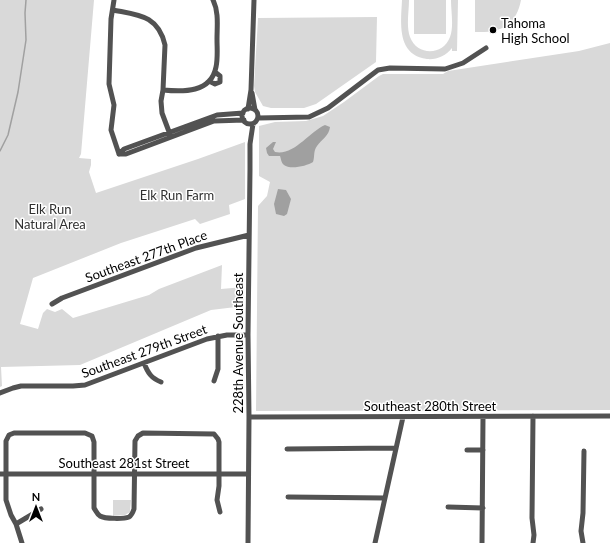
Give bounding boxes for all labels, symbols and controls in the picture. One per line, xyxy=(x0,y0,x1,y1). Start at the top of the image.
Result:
place label: Tahoma High School xyxy=(501,15,570,46)
marker: Tahoma High School xyxy=(488,25,498,35)
park label: Elk Run Farm xyxy=(140,187,214,203)
park label: Elk Run Natural Area xyxy=(14,201,86,232)
street label: Southeast 277th Place xyxy=(83,226,209,286)
street label: 228th Avenue Southeast xyxy=(230,272,246,413)
street label: Southeast 279th Street xyxy=(79,321,209,381)
street label: Southeast 280th Street xyxy=(364,398,497,414)
street label: Southeast 281st Street xyxy=(59,455,190,471)
north arrow xyxy=(16,487,56,527)
text: N xyxy=(32,490,40,503)

